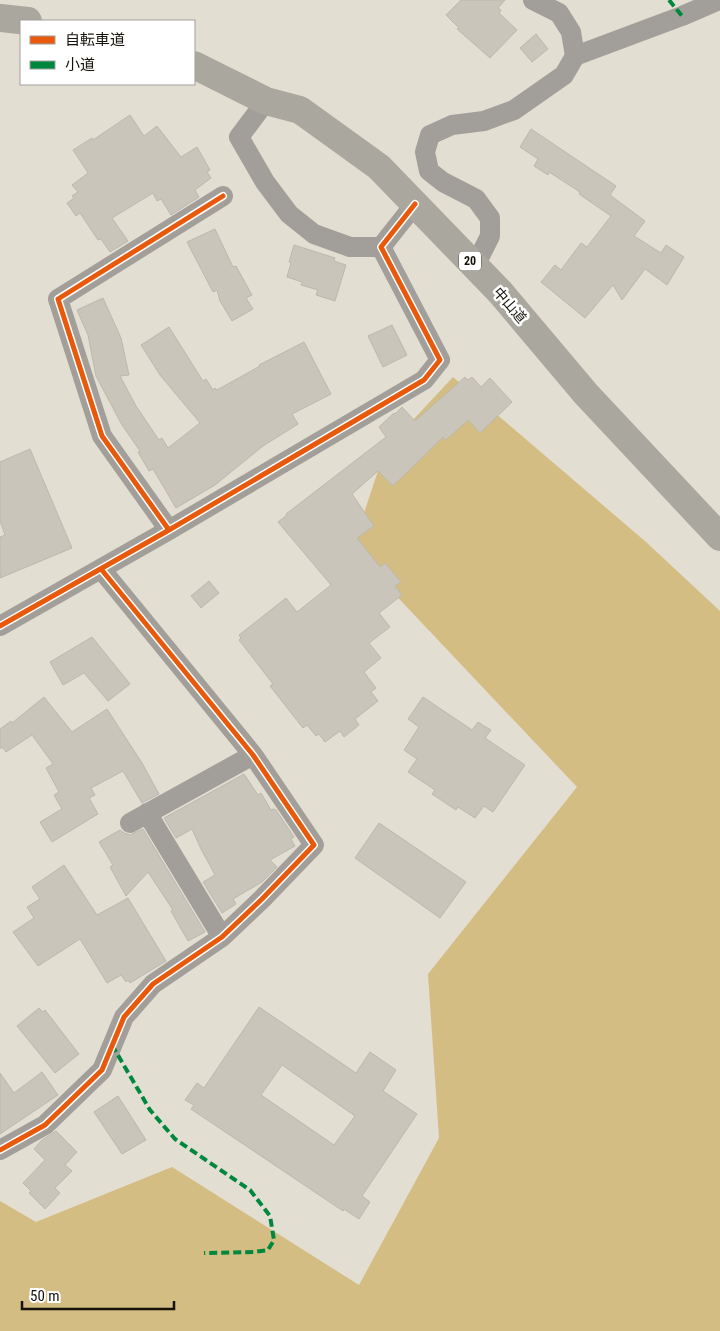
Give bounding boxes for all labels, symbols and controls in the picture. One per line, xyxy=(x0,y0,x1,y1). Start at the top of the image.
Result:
legend xyxy=(20,20,195,85)
text: 自転車道 xyxy=(65,31,125,49)
text: 小道 xyxy=(65,56,95,74)
road number: 20 xyxy=(459,252,481,270)
street label: 中山道 xyxy=(490,284,530,326)
scale bar xyxy=(22,1278,175,1310)
text: 50 m xyxy=(30,1287,60,1305)

